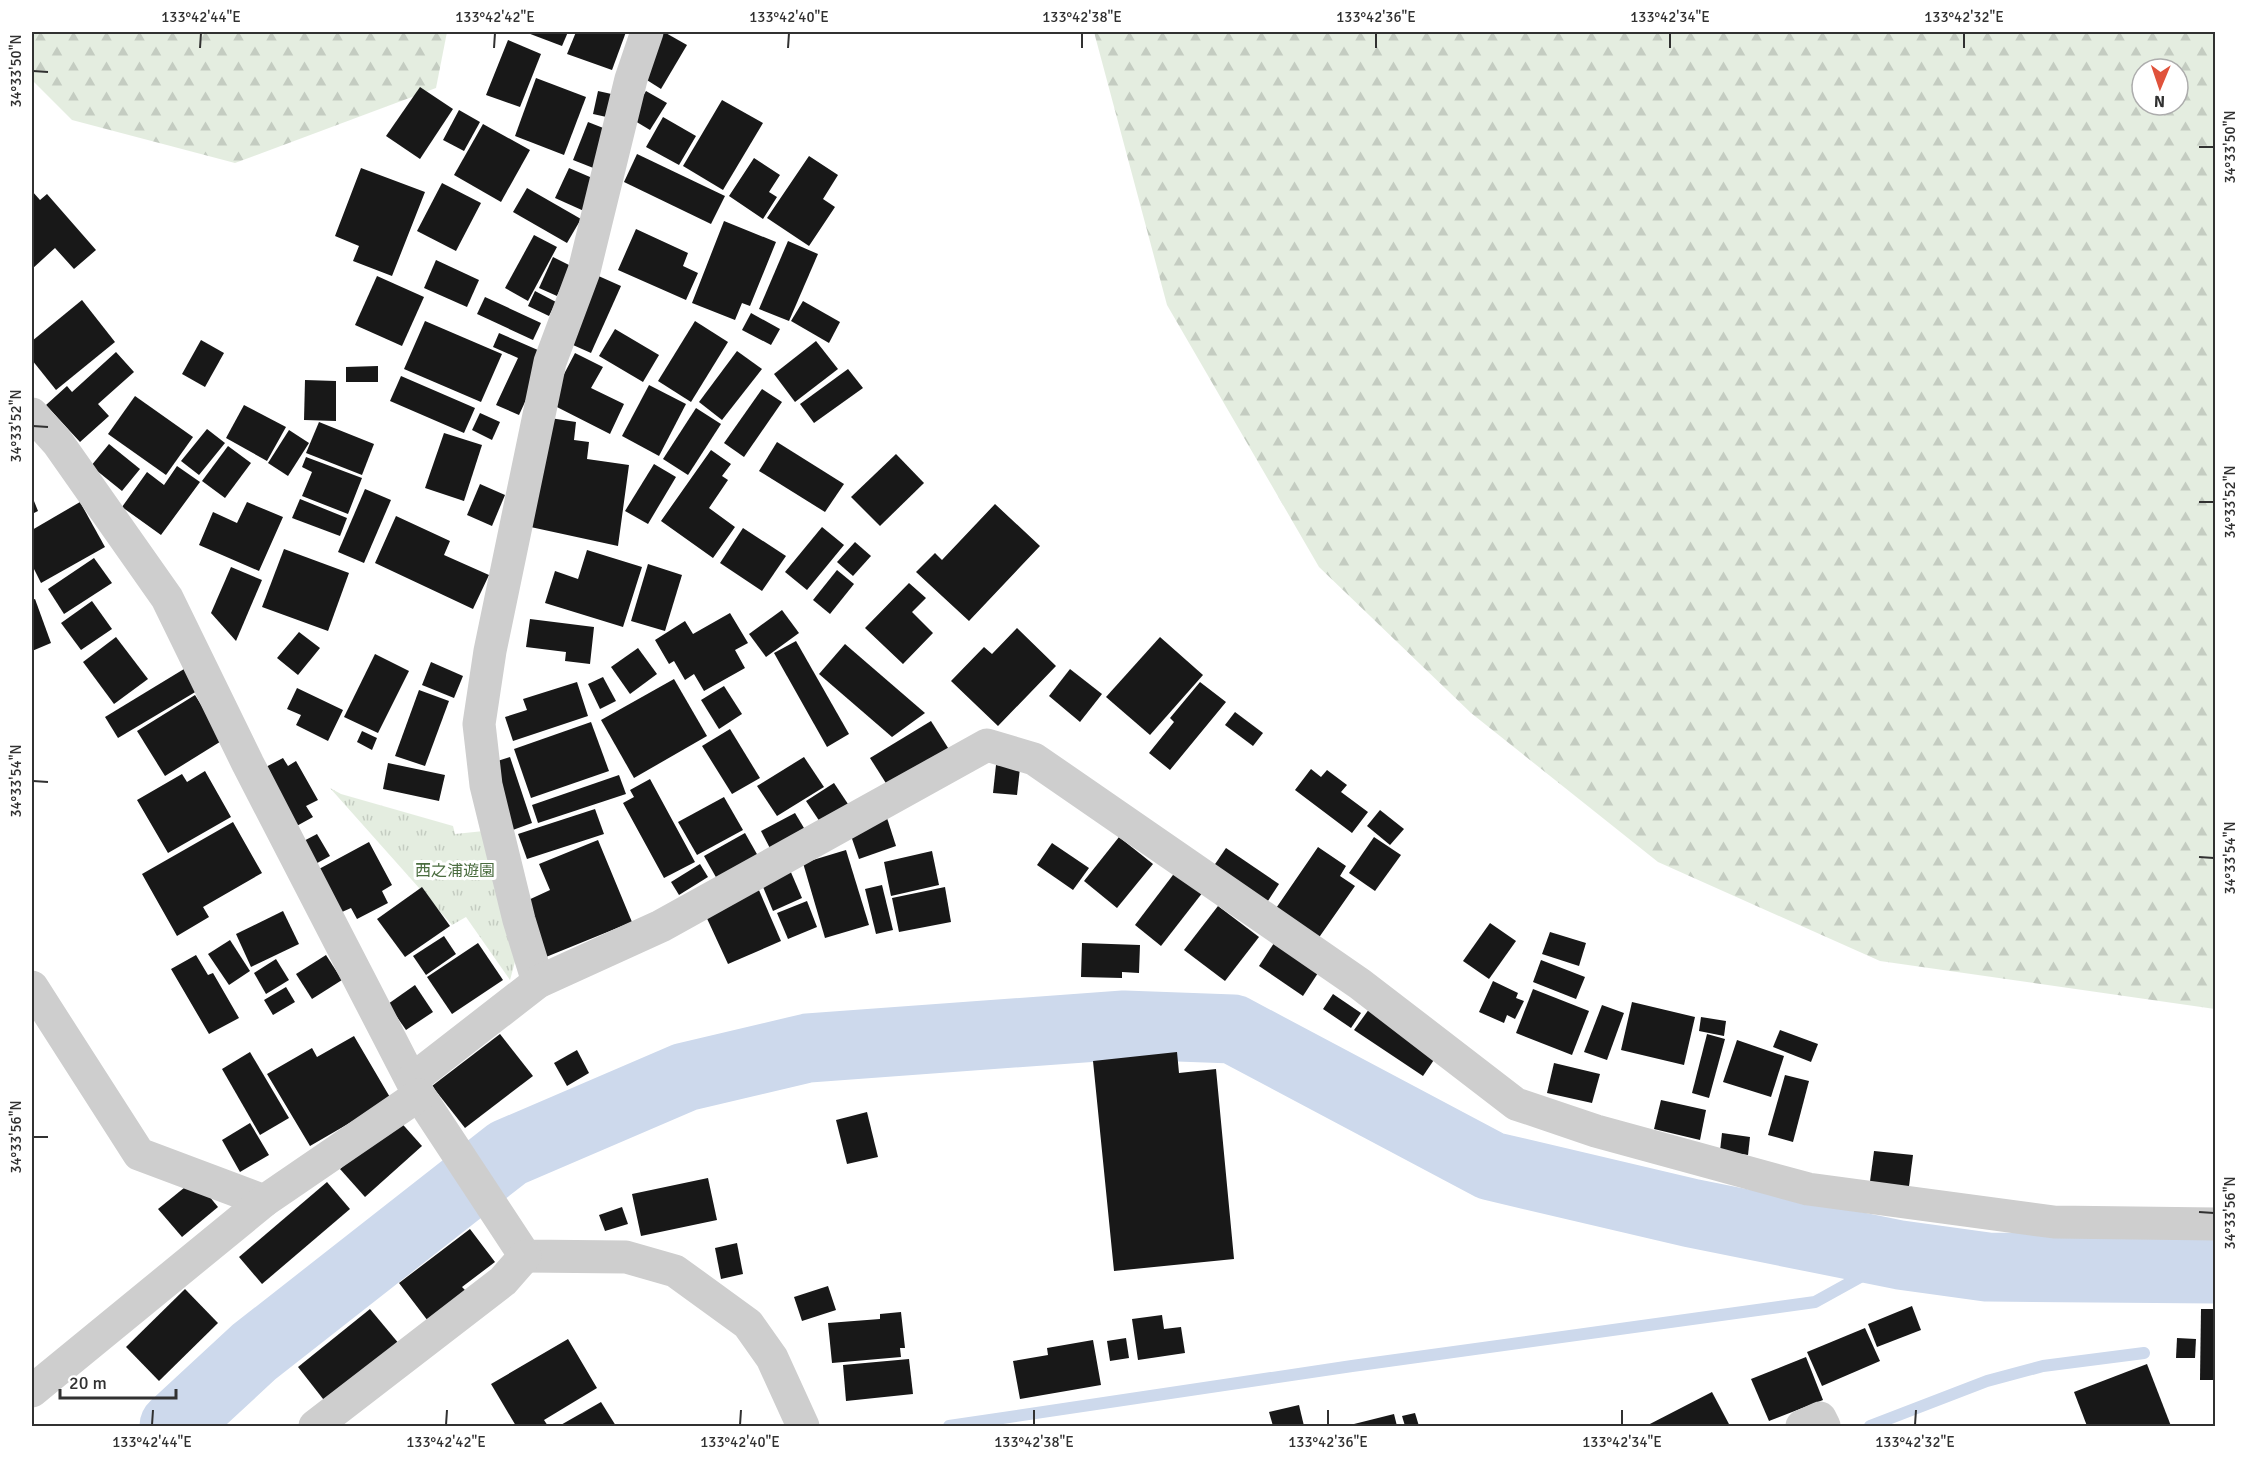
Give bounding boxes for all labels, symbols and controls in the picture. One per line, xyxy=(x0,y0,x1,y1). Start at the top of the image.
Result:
text: 133°42'44"E xyxy=(161,8,241,26)
text: 133°42'42"E xyxy=(455,8,535,26)
text: 133°42'40"E xyxy=(749,8,829,26)
text: 133°42'38"E xyxy=(1042,8,1122,26)
text: 133°42'36"E xyxy=(1336,8,1416,26)
text: 133°42'34"E xyxy=(1630,8,1710,26)
text: 133°42'32"E xyxy=(1924,8,2004,26)
text: 34°33'50"N xyxy=(7,34,25,108)
north arrow xyxy=(2130,57,2190,117)
text: N xyxy=(2154,91,2165,111)
text: 34°33'50"N xyxy=(2221,110,2239,184)
text: 34°33'52"N xyxy=(7,389,25,463)
text: 34°33'52"N xyxy=(2221,465,2239,539)
text: 34°33'54"N xyxy=(7,744,25,818)
text: 34°33'54"N xyxy=(2221,821,2239,895)
park label: 西之浦遊園 xyxy=(415,861,495,881)
text: 34°33'56"N xyxy=(7,1100,25,1174)
text: 34°33'56"N xyxy=(2221,1176,2239,1250)
scale bar xyxy=(60,1362,176,1400)
text: 20 m xyxy=(69,1372,107,1394)
text: 133°42'44"E xyxy=(112,1433,192,1451)
text: 133°42'42"E xyxy=(406,1433,486,1451)
text: 133°42'40"E xyxy=(700,1433,780,1451)
text: 133°42'38"E xyxy=(994,1433,1074,1451)
text: 133°42'36"E xyxy=(1288,1433,1368,1451)
text: 133°42'34"E xyxy=(1582,1433,1662,1451)
text: 133°42'32"E xyxy=(1875,1433,1955,1451)

